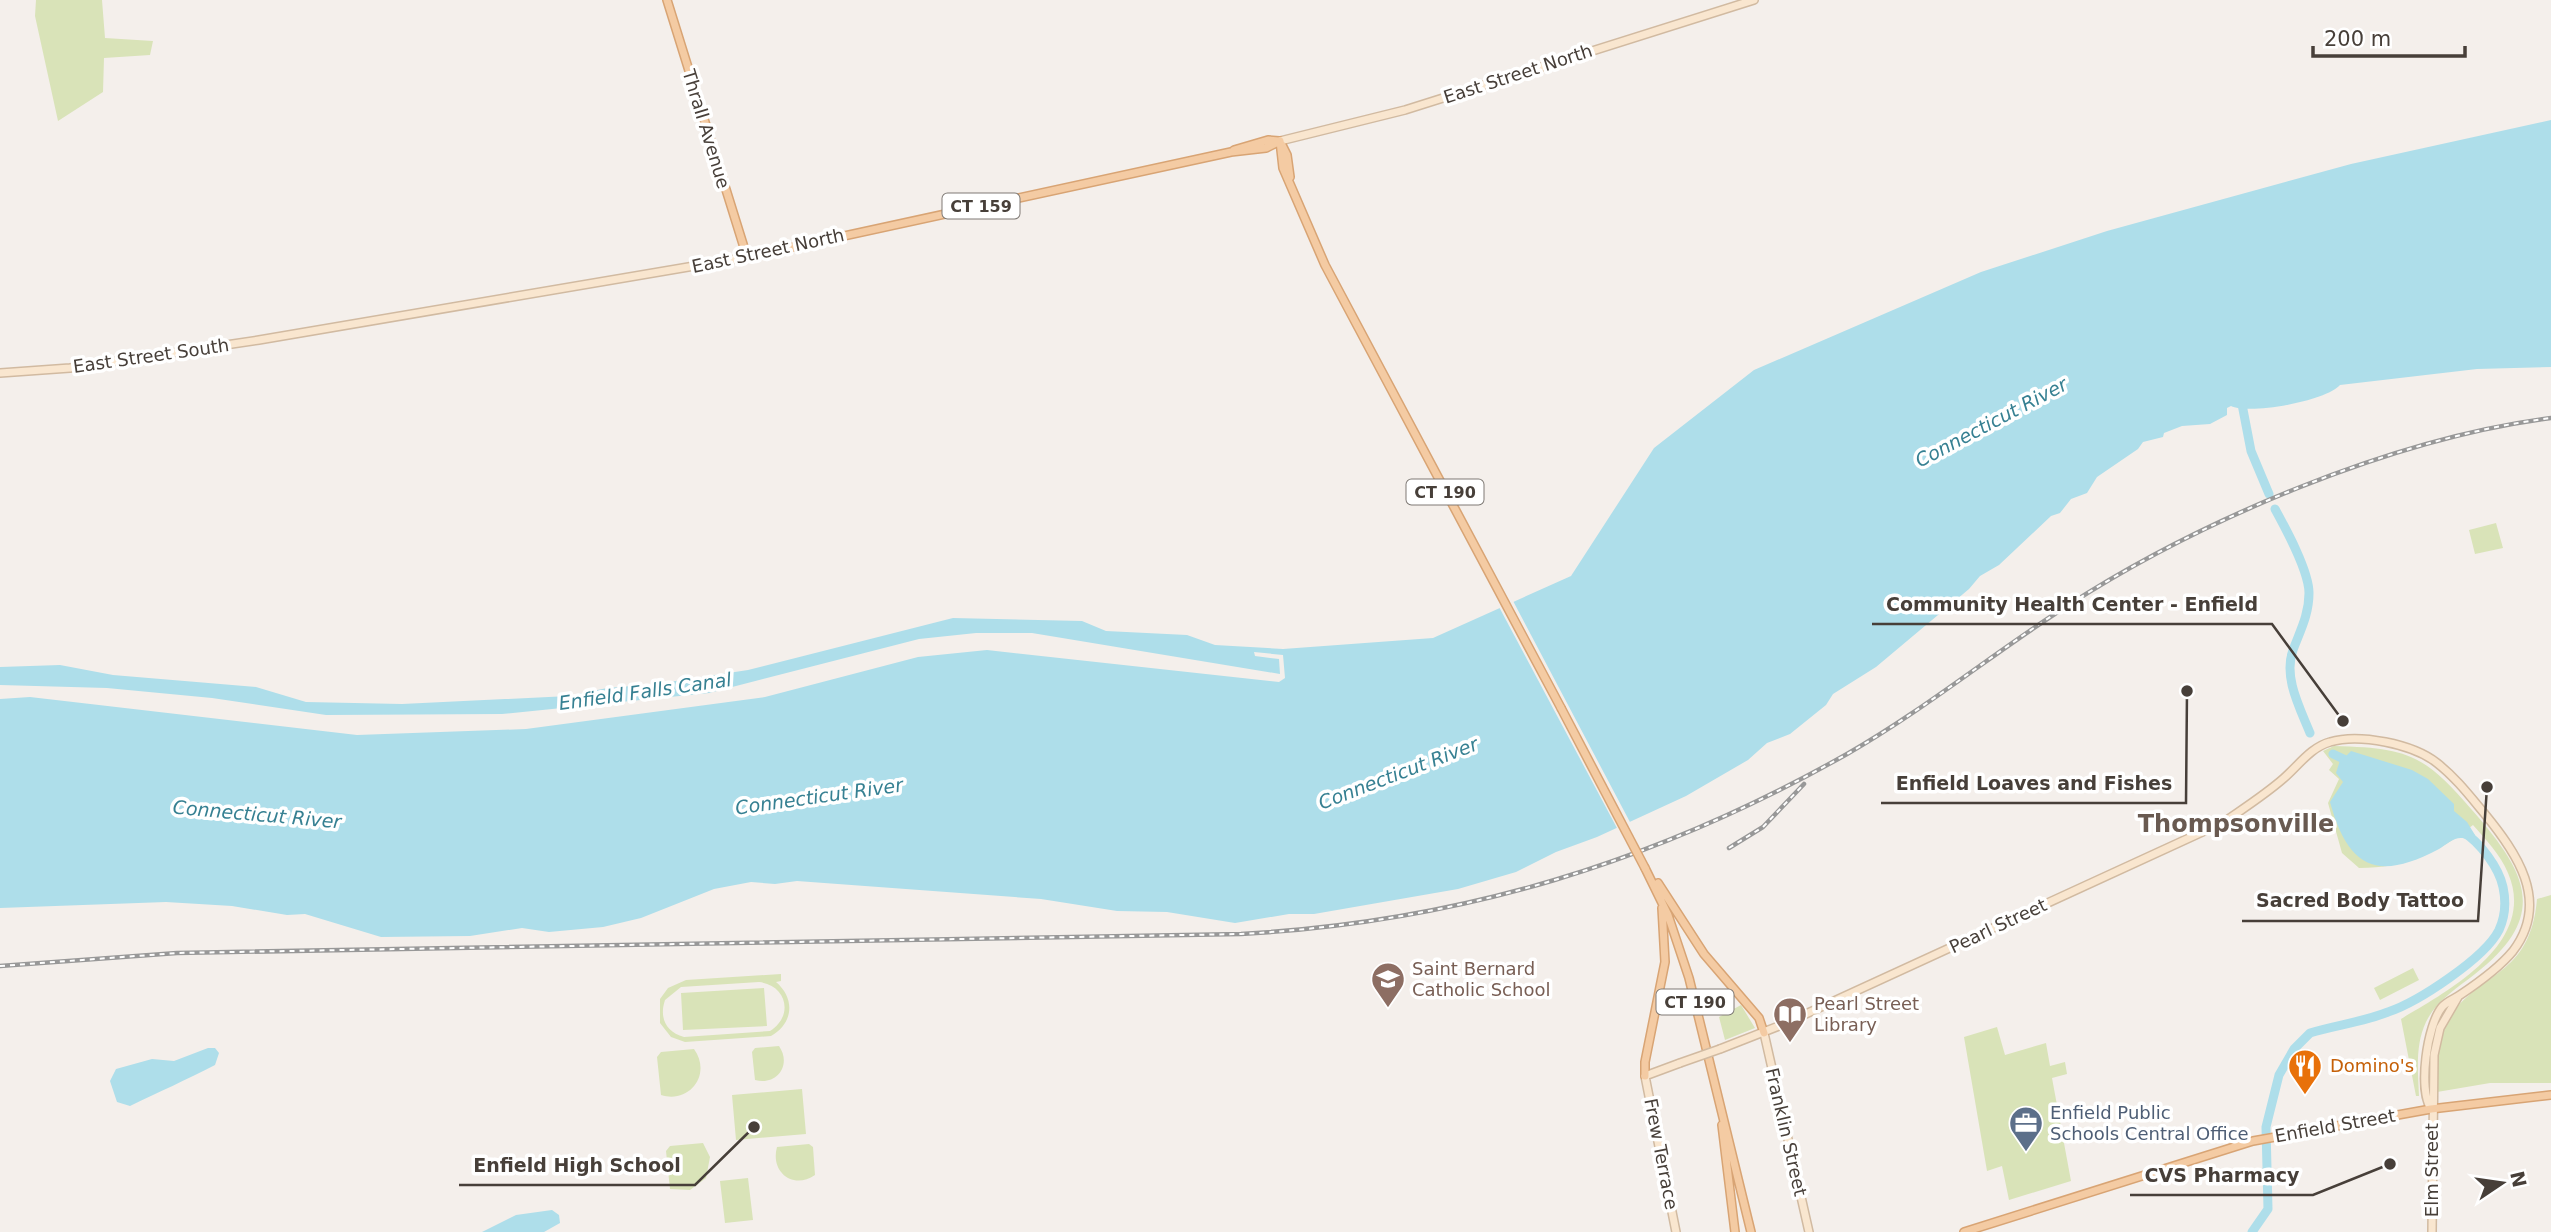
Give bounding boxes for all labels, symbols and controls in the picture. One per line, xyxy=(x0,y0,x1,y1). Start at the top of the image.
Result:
scale bar xyxy=(2313,14,2465,58)
text: 200 m xyxy=(2324,27,2391,51)
street label: East Street North xyxy=(1441,40,1595,108)
street label: Thrall Avenue xyxy=(678,66,735,191)
road number: CT 159 xyxy=(942,194,1020,218)
street label: East Street North xyxy=(690,224,846,277)
street label: East Street South xyxy=(72,334,230,377)
water label: Connecticut River xyxy=(1911,372,2072,471)
road number: CT 190 xyxy=(1406,480,1484,505)
callout: Community Health Center - Enfield xyxy=(1872,584,2272,624)
text: Community Health Center - Enfield xyxy=(1886,593,2258,615)
water label: Enfield Falls Canal xyxy=(557,668,734,714)
water label: Connecticut River xyxy=(1315,732,1482,814)
callout: Enfield Loaves and Fishes xyxy=(1881,763,2186,803)
text: Enfield Loaves and Fishes xyxy=(1896,772,2172,794)
water label: Connecticut River xyxy=(734,773,905,819)
water label: Connecticut River xyxy=(172,796,343,832)
district label: Thompsonville xyxy=(2138,810,2334,838)
callout: Sacred Body Tattoo xyxy=(2242,881,2478,921)
text: Sacred Body Tattoo xyxy=(2256,889,2464,911)
street label: Pearl Street xyxy=(1946,894,2050,957)
place label: Saint Bernard Catholic School xyxy=(1412,958,1550,1000)
school or university icon: Saint Bernard Catholic School xyxy=(1369,960,1407,1009)
road number: CT 190 xyxy=(1656,990,1734,1014)
place label: Pearl Street Library xyxy=(1814,993,1919,1035)
library icon: Pearl Street Library xyxy=(1771,995,1809,1044)
restaurant icon: Domino's xyxy=(2286,1047,2324,1096)
place label: Domino's xyxy=(2330,1055,2414,1076)
street label: Franklin Street xyxy=(1762,1066,1811,1198)
street label: Frew Terrace xyxy=(1640,1096,1683,1211)
place label: Enfield Public Schools Central Office xyxy=(2050,1102,2249,1144)
office icon: Enfield Public Schools Central Office xyxy=(2007,1104,2045,1153)
street label: Enfield Street xyxy=(2273,1105,2397,1146)
street label: Elm Street xyxy=(2421,1123,2442,1217)
callout: Enfield High School xyxy=(459,1145,695,1185)
north arrow xyxy=(2467,1148,2537,1218)
text: Enfield High School xyxy=(473,1154,681,1176)
callout: CVS Pharmacy xyxy=(2130,1155,2313,1195)
text: CVS Pharmacy xyxy=(2145,1164,2300,1186)
text: N xyxy=(2506,1169,2531,1189)

